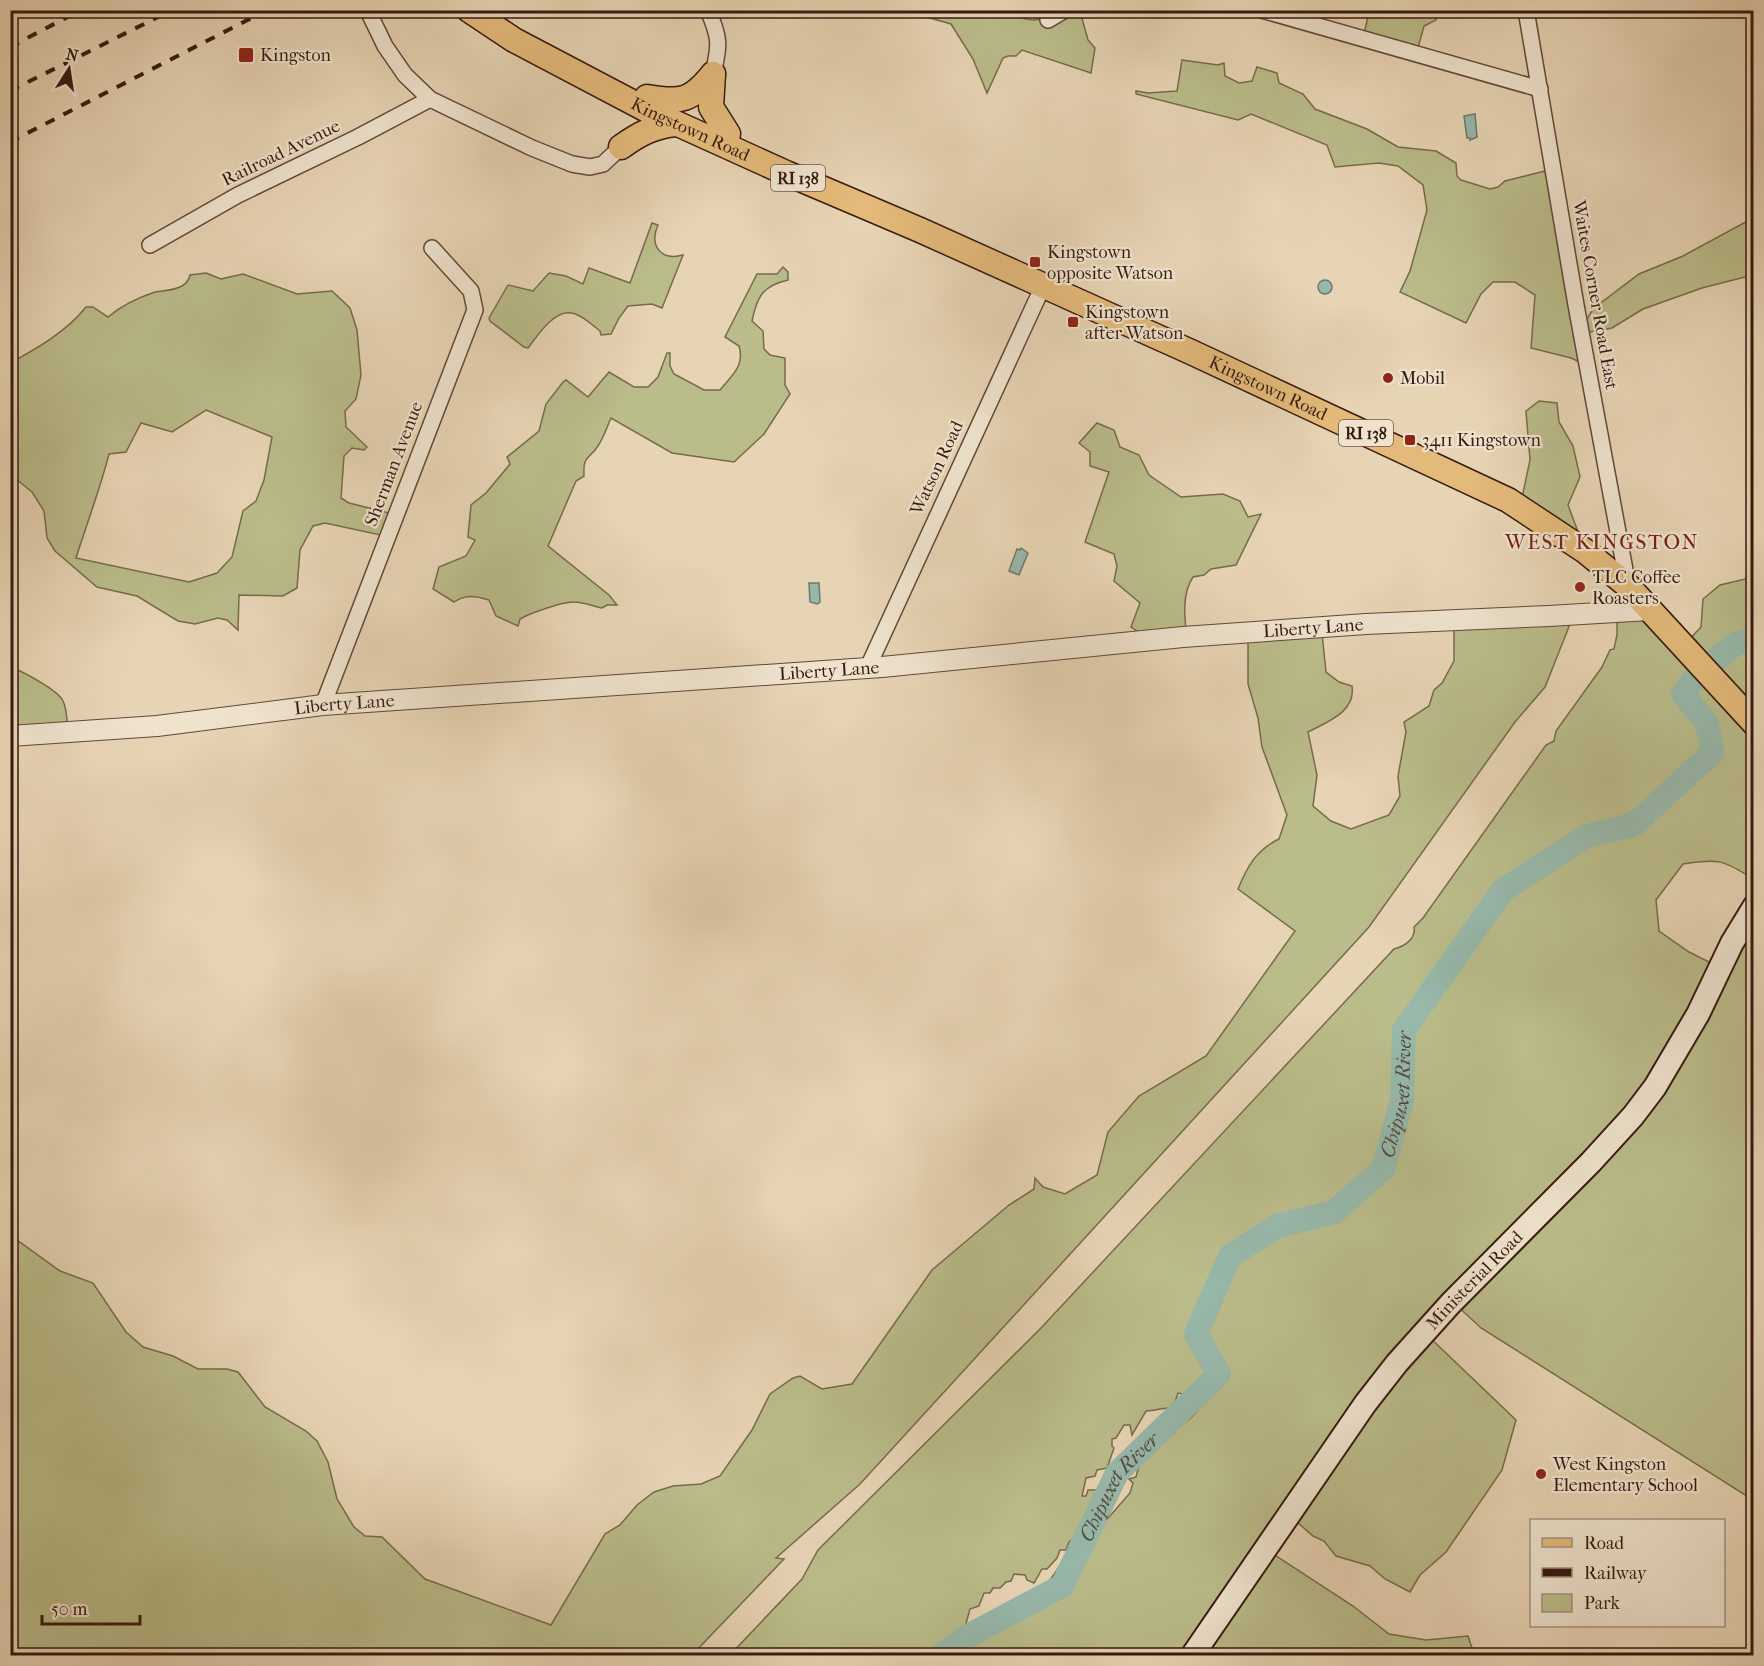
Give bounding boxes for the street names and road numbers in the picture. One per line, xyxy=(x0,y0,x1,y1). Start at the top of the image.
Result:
street label: Kingstown Road xyxy=(628,93,753,166)
street label: Railroad Avenue xyxy=(219,115,344,191)
road number: RI 138 xyxy=(771,165,825,191)
street label: Waites Corner Road East xyxy=(1568,198,1622,392)
street label: Kingstown Road xyxy=(1206,351,1331,425)
street label: Sherman Avenue xyxy=(361,399,427,529)
street label: Watson Road xyxy=(906,418,968,519)
road number: RI 138 xyxy=(1339,420,1393,446)
street label: Liberty Lane xyxy=(1262,614,1364,642)
street label: Liberty Lane xyxy=(778,657,880,684)
street label: Liberty Lane xyxy=(293,690,395,719)
street label: Ministerial Road xyxy=(1422,1226,1527,1334)

